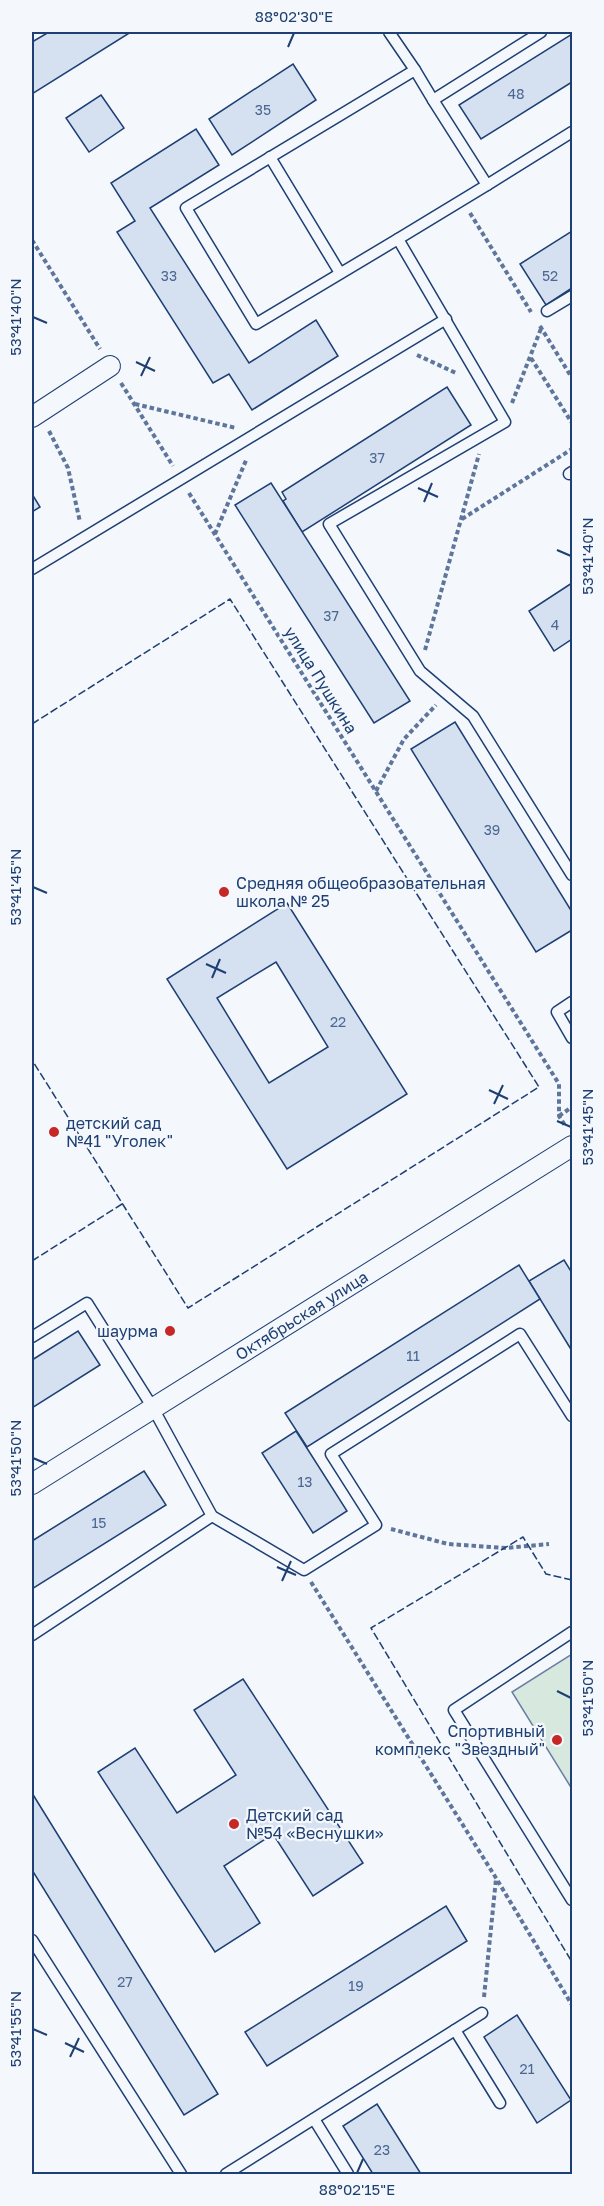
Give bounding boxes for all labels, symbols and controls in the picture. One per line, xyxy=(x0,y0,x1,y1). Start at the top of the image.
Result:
text: 88°02'30"E xyxy=(255,7,333,25)
house number: 48 xyxy=(507,85,525,102)
house number: 35 xyxy=(255,101,271,118)
house number: 33 xyxy=(161,267,177,284)
house number: 52 xyxy=(542,267,558,284)
text: 53°41'40"N xyxy=(6,278,24,356)
house number: 37 xyxy=(369,449,385,466)
text: 53°41'40"N xyxy=(578,517,596,595)
house number: 37 xyxy=(323,607,339,624)
house number: 4 xyxy=(551,616,559,633)
street label: улица Пушкина xyxy=(280,623,362,737)
house number: 39 xyxy=(484,821,500,838)
text: 53°41'45"N xyxy=(6,849,24,925)
place label: Средняя общеобразовательная школа № 25 xyxy=(236,873,486,911)
marker: Средняя общеобразовательная школа № 25 xyxy=(217,885,231,899)
house number: 22 xyxy=(330,1013,346,1030)
text: 53°41'45"N xyxy=(578,1089,596,1165)
place label: детский сад №41 "Уголек" xyxy=(66,1113,173,1151)
marker: детский сад №41 "Уголек" xyxy=(47,1125,61,1139)
street label: Октябрьская улица xyxy=(232,1266,372,1364)
place label: шаурма xyxy=(97,1321,158,1341)
marker: шаурма xyxy=(163,1324,177,1338)
house number: 11 xyxy=(406,1347,420,1364)
text: 53°41'50"N xyxy=(6,1420,24,1496)
house number: 13 xyxy=(298,1473,312,1490)
house number: 15 xyxy=(92,1514,106,1531)
text: 53°41'50"N xyxy=(578,1660,596,1736)
place label: Спортивный комплекс "Звездный" xyxy=(375,1721,545,1759)
marker: Спортивный комплекс "Звездный" xyxy=(550,1733,564,1747)
place label: Детский сад №54 «Веснушки» xyxy=(246,1805,384,1843)
marker: Детский сад №54 «Веснушки» xyxy=(227,1817,241,1831)
house number: 27 xyxy=(117,1973,133,1990)
house number: 19 xyxy=(348,1977,364,1994)
text: 53°41'55"N xyxy=(6,1991,24,2067)
house number: 21 xyxy=(520,2060,535,2077)
house number: 23 xyxy=(374,2141,390,2158)
text: 88°02'15"E xyxy=(319,2180,395,2198)

